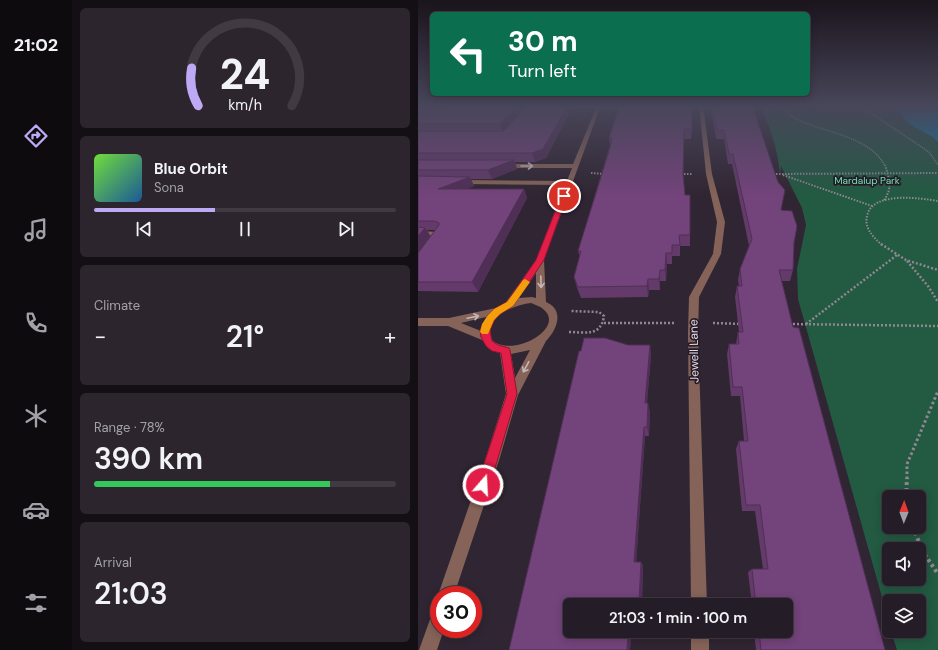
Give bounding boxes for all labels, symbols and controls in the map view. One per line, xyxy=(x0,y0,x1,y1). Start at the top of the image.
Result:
text: 30 m xyxy=(508,23,578,60)
icon: left xyxy=(442,28,494,80)
text: 21:02 xyxy=(14,33,58,57)
text: 24 xyxy=(220,48,270,102)
text: Turn left xyxy=(508,59,577,83)
text: km/h xyxy=(228,96,262,114)
icon: directions xyxy=(22,122,50,150)
text: Blue Orbit xyxy=(154,159,228,179)
one-way arrow xyxy=(520,162,533,170)
park label: Mardalup Park xyxy=(834,174,900,187)
text: Sona xyxy=(154,179,184,196)
pin xyxy=(547,179,581,213)
icon: arrive xyxy=(553,185,575,207)
icon: music xyxy=(22,216,50,244)
icon: previous xyxy=(133,218,155,240)
icon: pause xyxy=(234,218,256,240)
icon: next xyxy=(335,218,357,240)
one-way arrow xyxy=(537,275,544,288)
text: Climate xyxy=(94,297,140,314)
icon: phone xyxy=(22,309,50,337)
one-way arrow xyxy=(466,312,479,320)
text: 21° xyxy=(226,317,264,356)
street label: Jewell Lane xyxy=(685,319,703,383)
text: − xyxy=(94,322,106,351)
text: + xyxy=(384,322,396,351)
one-way arrow xyxy=(522,361,530,373)
icon: climate xyxy=(22,402,50,430)
text: Range · 78% xyxy=(94,419,165,436)
text: 390 km xyxy=(94,439,203,478)
position arrow xyxy=(462,464,504,506)
north arrow xyxy=(882,490,926,534)
map controls xyxy=(882,490,926,638)
icon: car xyxy=(22,496,50,524)
button: sound xyxy=(882,542,926,586)
text: Arrival xyxy=(94,554,132,571)
text: 21:03 xyxy=(94,574,168,613)
speed limit sign: 30 xyxy=(430,586,482,638)
icon: filters xyxy=(22,589,50,617)
button: layers xyxy=(882,594,926,638)
text: 21:03 · 1 min · 100 m xyxy=(609,608,747,628)

